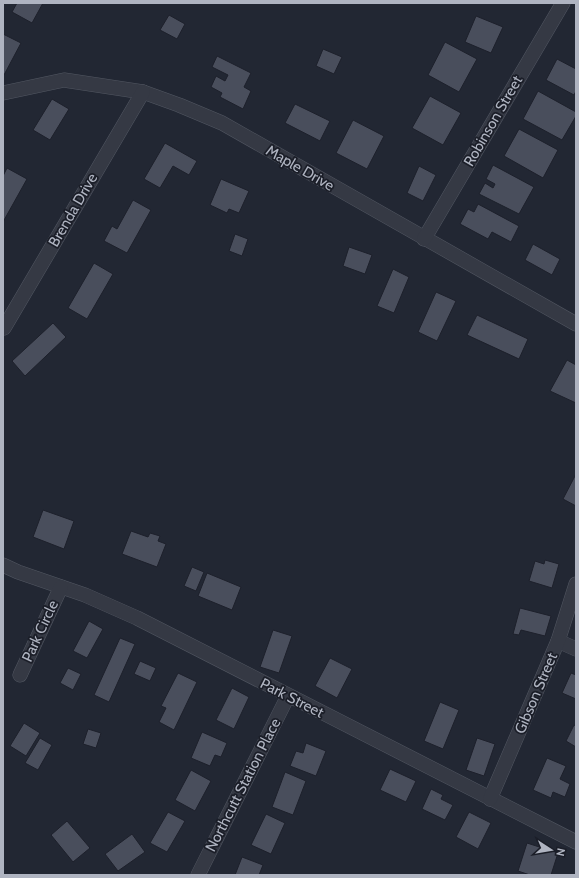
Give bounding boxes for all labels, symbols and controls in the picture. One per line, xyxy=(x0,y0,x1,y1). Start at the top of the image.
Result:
street label: Robinson Street xyxy=(460,72,526,170)
street label: Maple Drive xyxy=(263,141,338,195)
street label: Brenda Drive xyxy=(45,170,101,250)
street label: Park Circle xyxy=(18,597,62,665)
street label: Gibson Street xyxy=(511,650,561,736)
street label: Park Street xyxy=(257,674,327,722)
street label: Northcutt Station Place xyxy=(202,715,285,855)
north arrow xyxy=(531,830,571,870)
text: N xyxy=(553,847,568,857)

